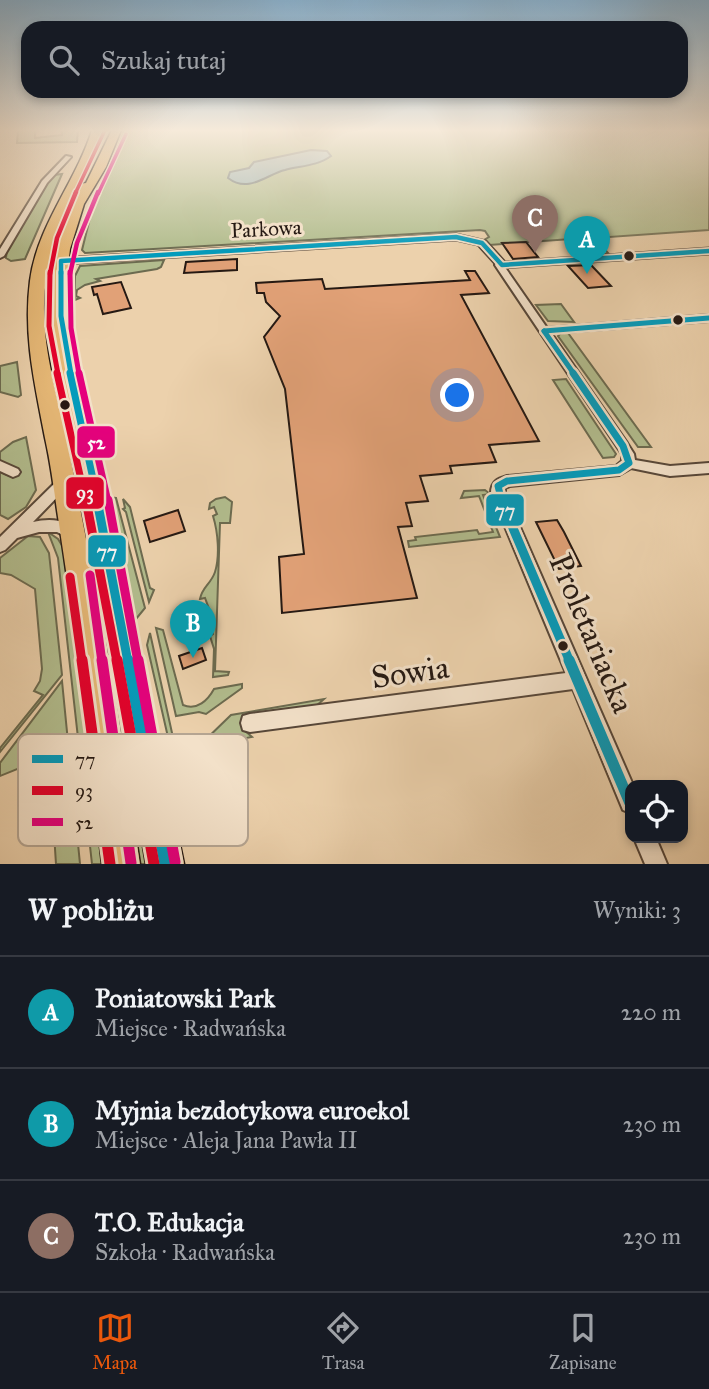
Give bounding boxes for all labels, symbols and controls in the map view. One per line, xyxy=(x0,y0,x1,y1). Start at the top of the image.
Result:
search box xyxy=(21,21,688,98)
icon: search xyxy=(45,41,83,79)
text: Szukaj tutaj xyxy=(101,44,226,76)
pin: C xyxy=(512,195,558,253)
street label: Parkowa xyxy=(230,214,302,244)
pin: A xyxy=(564,216,610,274)
unlabelled marker xyxy=(622,249,636,263)
unlabelled marker xyxy=(671,313,685,327)
your location xyxy=(440,378,474,412)
unlabelled marker xyxy=(58,398,72,412)
line badge: 52 xyxy=(76,425,116,459)
text: 52 xyxy=(87,431,106,454)
line badge: 93 xyxy=(65,476,105,510)
text: 93 xyxy=(76,481,94,505)
line badge: 77 xyxy=(485,493,525,527)
text: 77 xyxy=(495,499,515,522)
line badge: 77 xyxy=(87,534,127,568)
text: 77 xyxy=(97,540,117,563)
street label: Proletariacka xyxy=(541,548,643,719)
pin: B xyxy=(170,600,216,658)
unlabelled marker xyxy=(556,639,570,653)
street label: Sowia xyxy=(369,648,452,697)
legend xyxy=(18,734,248,846)
text: 77 xyxy=(75,748,95,771)
text: 93 xyxy=(75,779,93,802)
map controls xyxy=(625,780,688,843)
button: locate xyxy=(625,780,688,843)
text: 52 xyxy=(75,811,94,834)
text: W pobliżu xyxy=(28,892,154,928)
text: Wyniki: 3 xyxy=(593,896,681,924)
text: Poniatowski Park xyxy=(95,982,275,1014)
text: A xyxy=(43,998,59,1026)
text: 220 m xyxy=(621,998,681,1026)
text: Miejsce · Radwańska xyxy=(95,1014,286,1042)
text: Myjnia bezdotykowa euroekol xyxy=(95,1094,409,1126)
text: B xyxy=(43,1110,59,1138)
text: 230 m xyxy=(623,1110,681,1138)
text: Miejsce · Aleja Jana Pawła II xyxy=(95,1126,358,1154)
text: T.O. Edukacja xyxy=(95,1206,244,1238)
text: C xyxy=(43,1222,59,1250)
text: 230 m xyxy=(623,1222,681,1250)
text: Szkoła · Radwańska xyxy=(95,1238,275,1266)
tab: Mapa xyxy=(92,1309,137,1374)
tab: Trasa xyxy=(322,1309,365,1374)
tab: Zapisane xyxy=(549,1309,617,1374)

